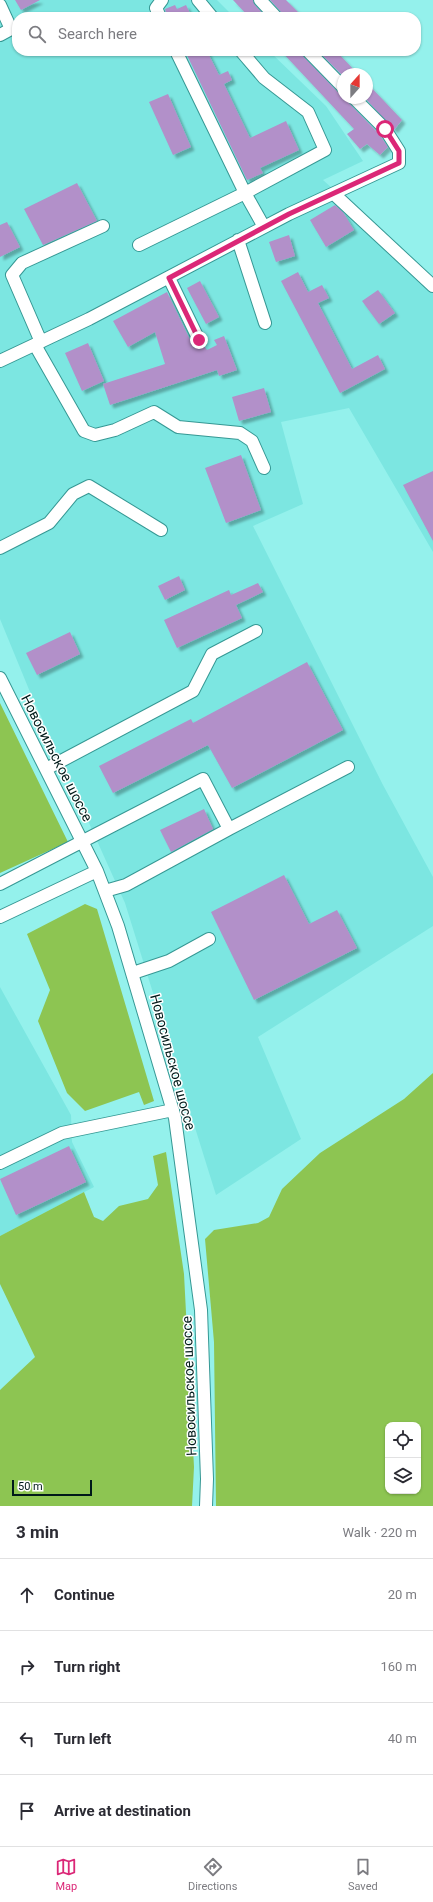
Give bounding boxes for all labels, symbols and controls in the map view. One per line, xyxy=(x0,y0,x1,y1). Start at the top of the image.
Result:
search box xyxy=(12,12,421,56)
icon: search xyxy=(26,23,48,45)
text: Search here xyxy=(58,25,137,43)
north arrow xyxy=(337,68,373,104)
route start xyxy=(376,120,394,138)
route end xyxy=(190,331,208,349)
street label: Новосильское шоссе xyxy=(18,692,96,824)
street label: Новосильское шоссе xyxy=(147,992,199,1132)
street label: Новосильское шоссе xyxy=(179,1316,199,1456)
map controls xyxy=(385,1422,421,1494)
button: locate xyxy=(385,1422,421,1458)
button: layers xyxy=(385,1458,421,1494)
scale bar xyxy=(12,1478,92,1497)
text: 50 m xyxy=(18,1480,43,1493)
text: 3 min xyxy=(16,1522,59,1542)
text: Walk · 220 m xyxy=(342,1525,417,1540)
icon: ahead xyxy=(16,1584,38,1606)
text: Continue xyxy=(54,1586,115,1604)
text: 20 m xyxy=(388,1587,417,1602)
icon: right xyxy=(16,1656,38,1678)
text: Turn right xyxy=(54,1658,120,1676)
text: 160 m xyxy=(380,1659,417,1674)
icon: left xyxy=(16,1728,38,1750)
text: Turn left xyxy=(54,1730,111,1748)
text: 40 m xyxy=(388,1731,417,1746)
icon: arrive xyxy=(16,1800,38,1822)
text: Arrive at destination xyxy=(54,1802,191,1820)
tab: Map xyxy=(55,1856,77,1893)
tab: Directions xyxy=(188,1856,237,1893)
tab: Saved xyxy=(348,1856,378,1893)

